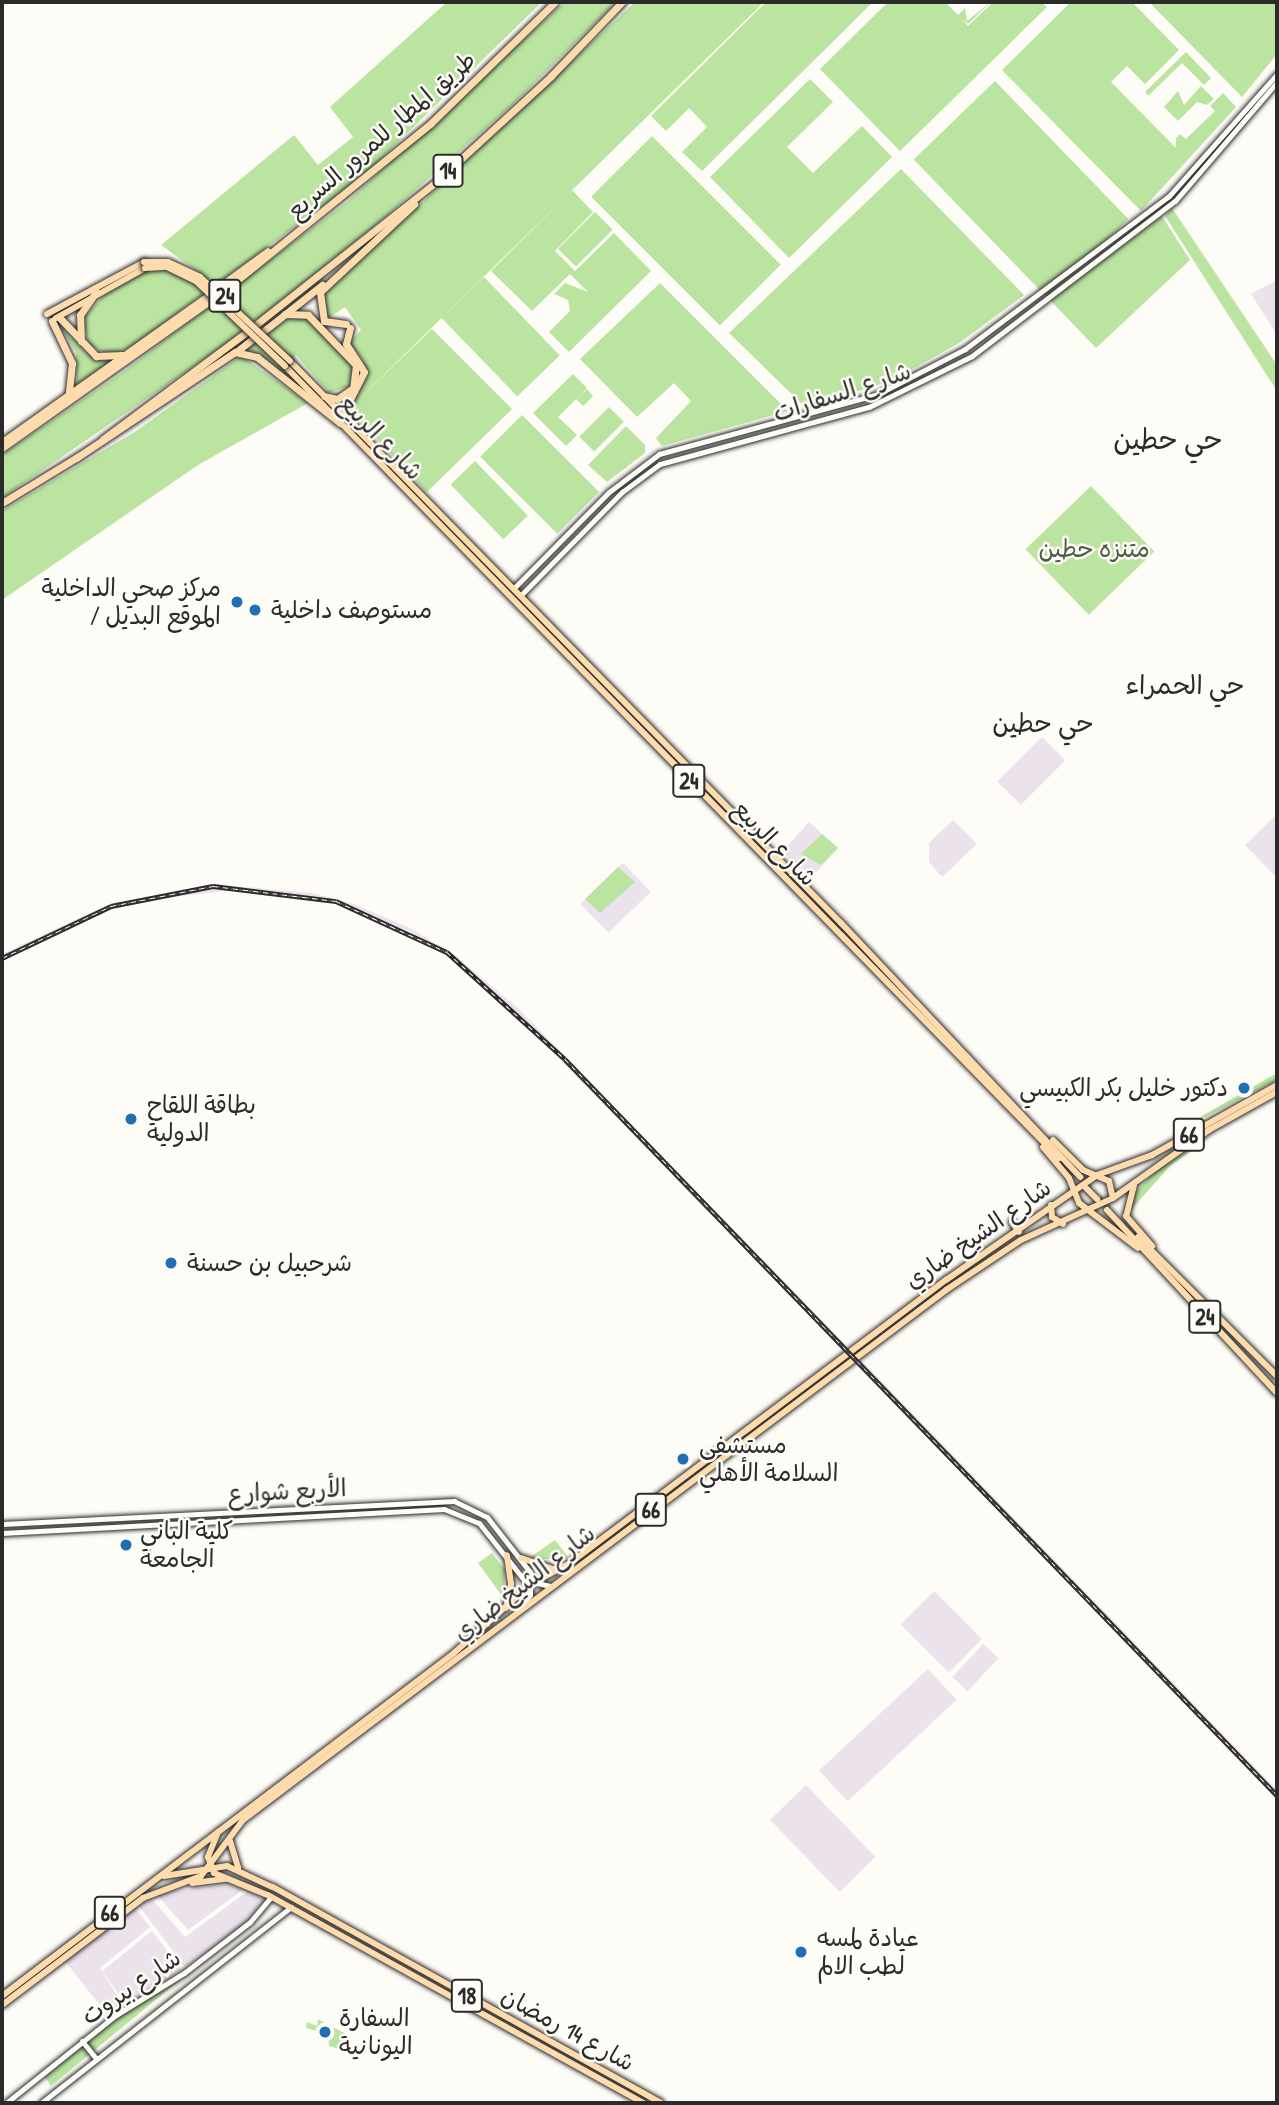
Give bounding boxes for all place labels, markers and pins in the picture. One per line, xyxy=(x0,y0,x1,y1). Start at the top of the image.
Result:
place label: مركز صحي الداخلية / الموقع البديل xyxy=(41,574,221,630)
marker: مركز صحي الداخلية / الموقع البديل xyxy=(227,592,247,612)
place label: مستوصف داخلية xyxy=(271,596,432,624)
marker: مستوصف داخلية xyxy=(245,600,265,620)
place label: دكتور خليل بكر الكبيسي xyxy=(1019,1074,1228,1102)
marker: دكتور خليل بكر الكبيسي xyxy=(1234,1078,1254,1098)
place label: بطاقة اللقاح الدولية xyxy=(147,1091,256,1147)
marker: بطاقة اللقاح الدولية xyxy=(121,1109,141,1129)
place label: شرحبيل بن حسنة xyxy=(187,1249,352,1277)
marker: شرحبيل بن حسنة xyxy=(161,1253,181,1273)
place label: مستشفى السلامة الأهلي xyxy=(699,1431,838,1487)
marker: مستشفى السلامة الأهلي xyxy=(673,1449,693,1469)
place label: كلية الباني الجامعة xyxy=(140,1517,233,1573)
marker: كلية الباني الجامعة xyxy=(118,1537,134,1553)
place label: عيادة لمسه لطب الالم xyxy=(817,1924,919,1980)
marker: عيادة لمسه لطب الالم xyxy=(791,1942,811,1962)
place label: السفارة اليونانية xyxy=(339,2004,413,2060)
marker: السفارة اليونانية xyxy=(317,2024,333,2040)

